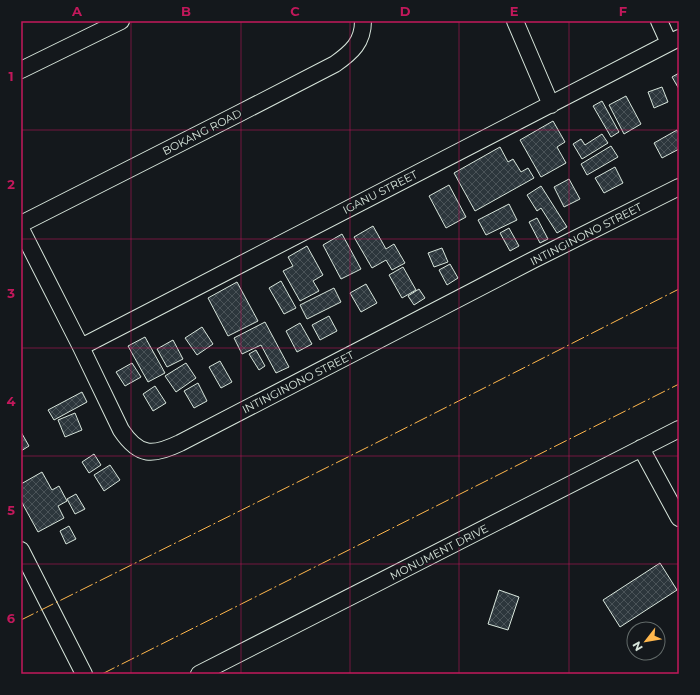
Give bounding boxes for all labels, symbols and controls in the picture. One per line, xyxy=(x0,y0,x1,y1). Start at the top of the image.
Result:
text: A xyxy=(71,3,83,19)
text: B xyxy=(181,3,191,19)
text: C xyxy=(290,3,300,19)
text: D xyxy=(400,3,411,19)
text: E xyxy=(510,3,519,19)
text: F xyxy=(619,3,627,19)
text: 1 xyxy=(8,68,14,84)
street label: BOKANG ROAD xyxy=(160,106,244,158)
street label: IGANU STREET xyxy=(340,167,420,217)
text: 2 xyxy=(7,176,15,192)
street label: INTINGINONO STREET xyxy=(528,199,645,268)
text: 3 xyxy=(6,285,15,301)
street label: INTINGINONO STREET xyxy=(240,347,357,416)
text: 4 xyxy=(7,393,16,409)
text: 5 xyxy=(7,502,15,518)
street label: MONUMENT DRIVE xyxy=(387,521,491,583)
text: 6 xyxy=(7,610,16,626)
north arrow xyxy=(626,621,666,661)
text: N xyxy=(629,639,646,654)

